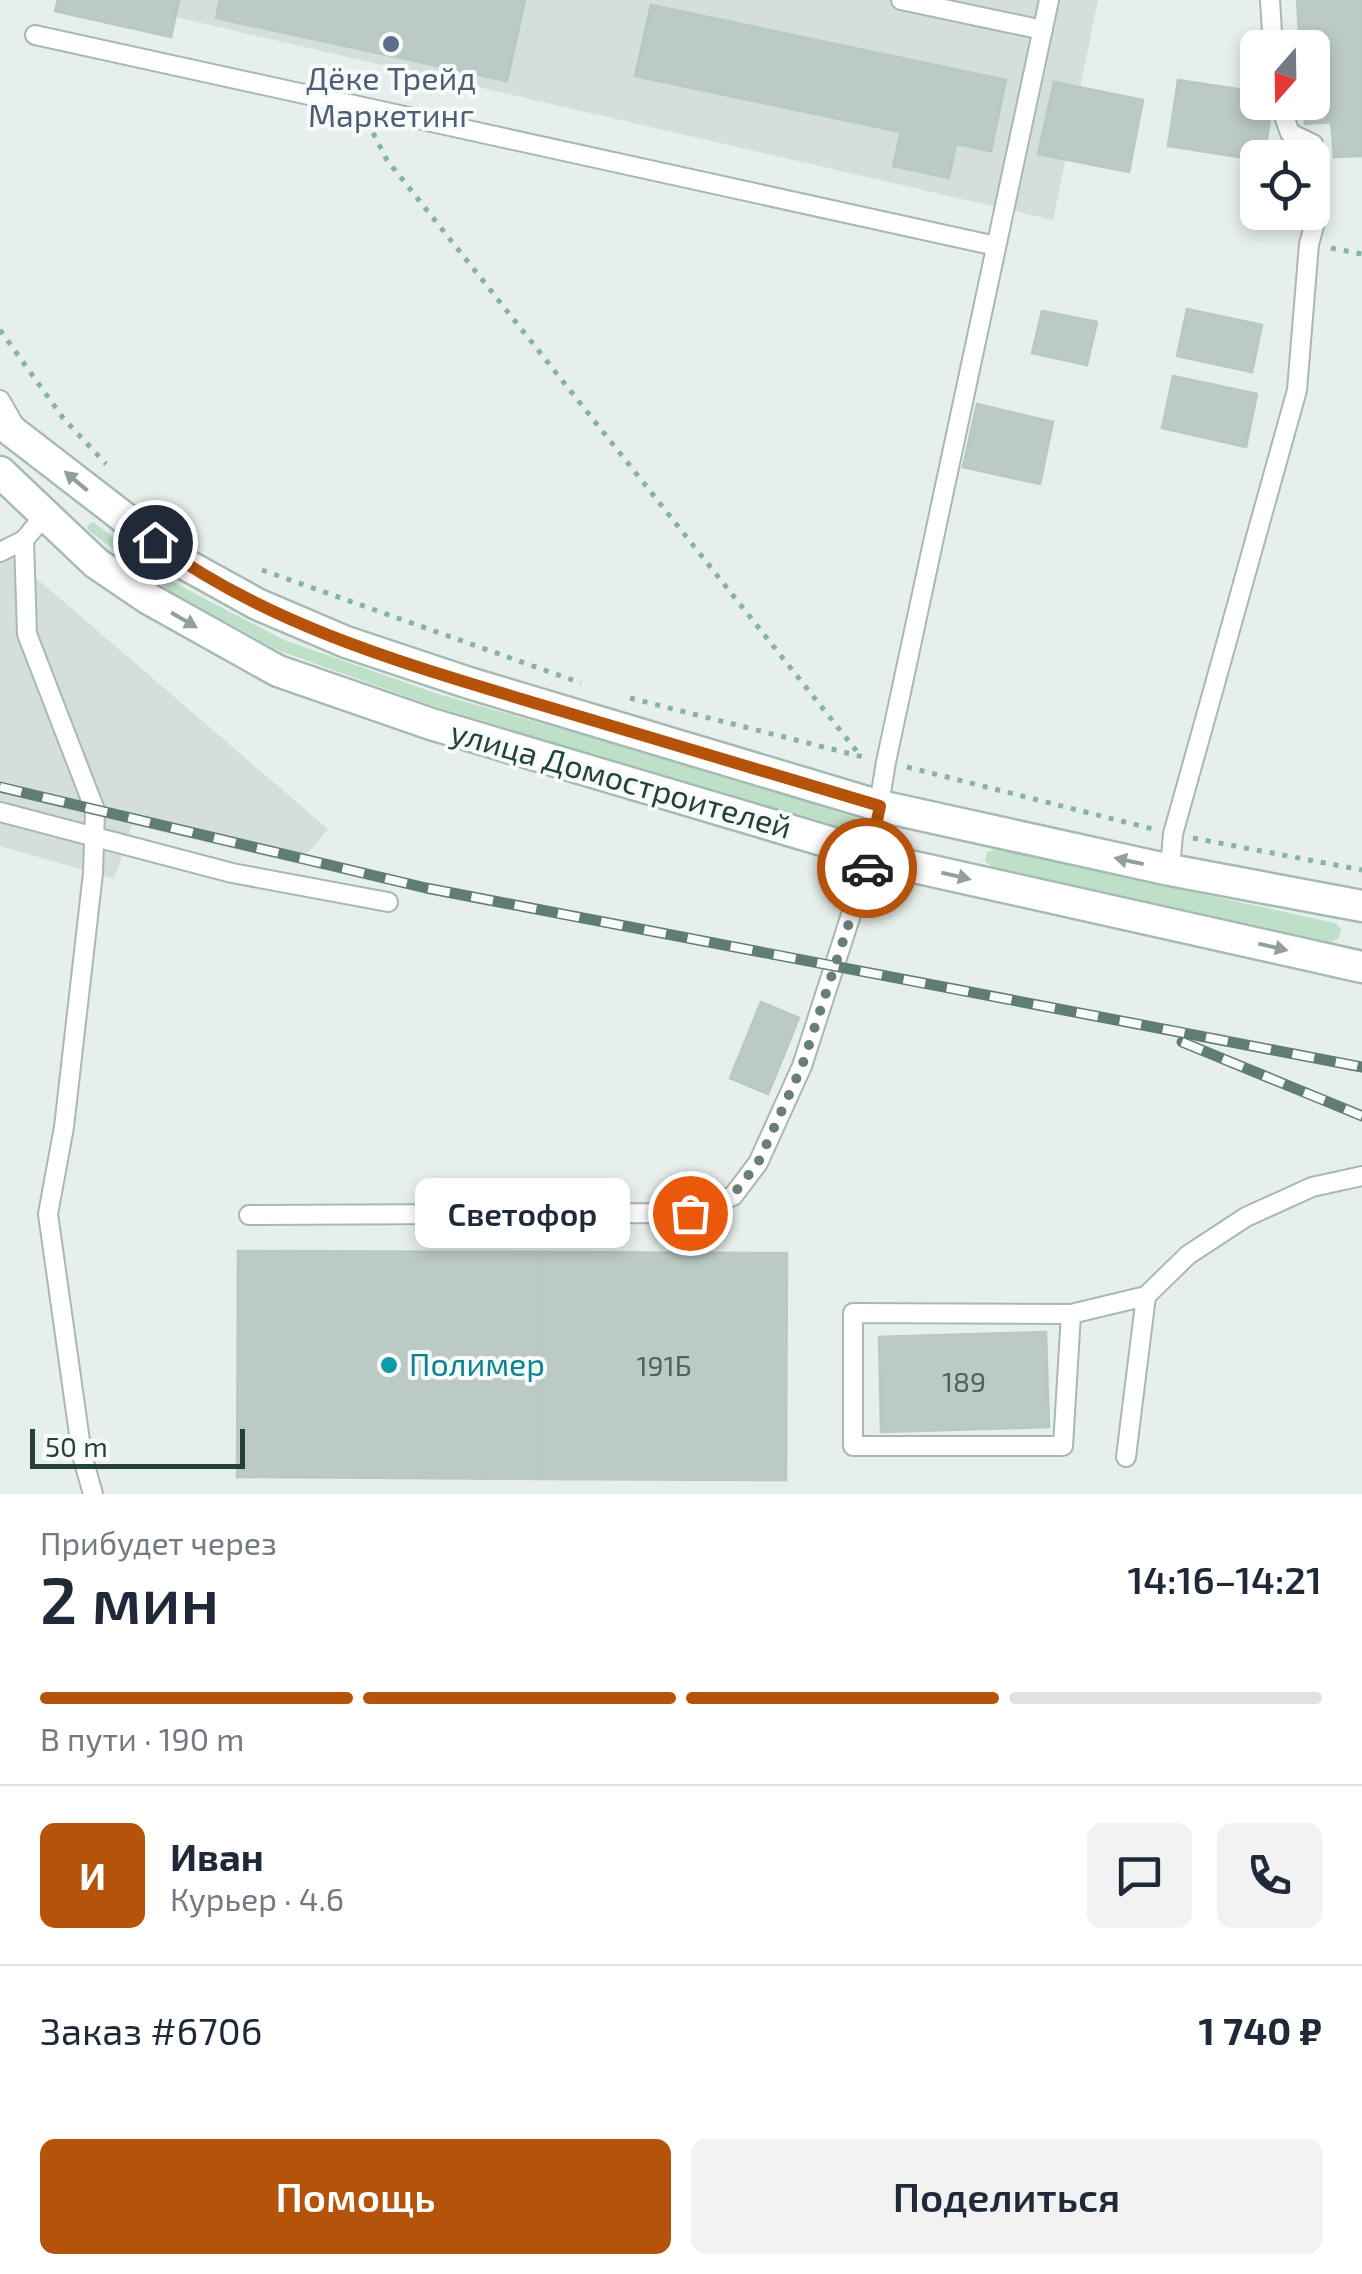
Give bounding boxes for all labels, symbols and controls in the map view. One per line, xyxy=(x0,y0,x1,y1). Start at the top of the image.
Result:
north arrow xyxy=(1240,30,1330,120)
map controls xyxy=(1240,30,1330,230)
marker: Дёке Трейд Маркетинг xyxy=(380,33,402,55)
place label: Дёке Трейд Маркетинг xyxy=(306,58,476,133)
button: locate xyxy=(1240,140,1330,230)
one-way arrow xyxy=(63,471,88,492)
pin xyxy=(113,500,198,585)
icon: home xyxy=(128,515,183,570)
one-way arrow xyxy=(170,611,199,628)
street label: улица Домостроителей xyxy=(446,711,796,846)
courier xyxy=(817,818,917,918)
icon: car xyxy=(840,841,895,896)
one-way arrow xyxy=(1113,853,1144,868)
one-way arrow xyxy=(941,869,972,884)
one-way arrow xyxy=(1258,940,1289,955)
pin xyxy=(648,1171,733,1256)
callout: Светофор xyxy=(415,1178,630,1248)
icon: bag xyxy=(663,1186,718,1241)
text: Светофор xyxy=(448,1194,597,1232)
place label: Полимер xyxy=(409,1344,545,1382)
house number: 191Б xyxy=(636,1348,692,1382)
marker: Полимер xyxy=(378,1354,400,1376)
house number: 189 xyxy=(942,1364,986,1398)
scale bar xyxy=(30,1424,245,1468)
text: 50 m xyxy=(45,1429,108,1463)
text: Прибудет через xyxy=(40,1523,277,1561)
text: 14:16–14:21 xyxy=(1127,1556,1322,1602)
text: 2 мин xyxy=(40,1559,219,1637)
text: В пути · 190 m xyxy=(40,1719,244,1757)
button: chat xyxy=(1087,1823,1192,1928)
button: phone xyxy=(1217,1823,1322,1928)
text: Иван xyxy=(170,1833,264,1879)
text: И xyxy=(79,1852,106,1898)
text: Курьер · 4.6 xyxy=(170,1879,344,1917)
text: Заказ #6706 xyxy=(40,2007,262,2053)
text: 1 740 ₽ xyxy=(1198,2007,1322,2053)
button: Помощь xyxy=(40,2139,671,2254)
button: Поделиться xyxy=(691,2139,1322,2254)

